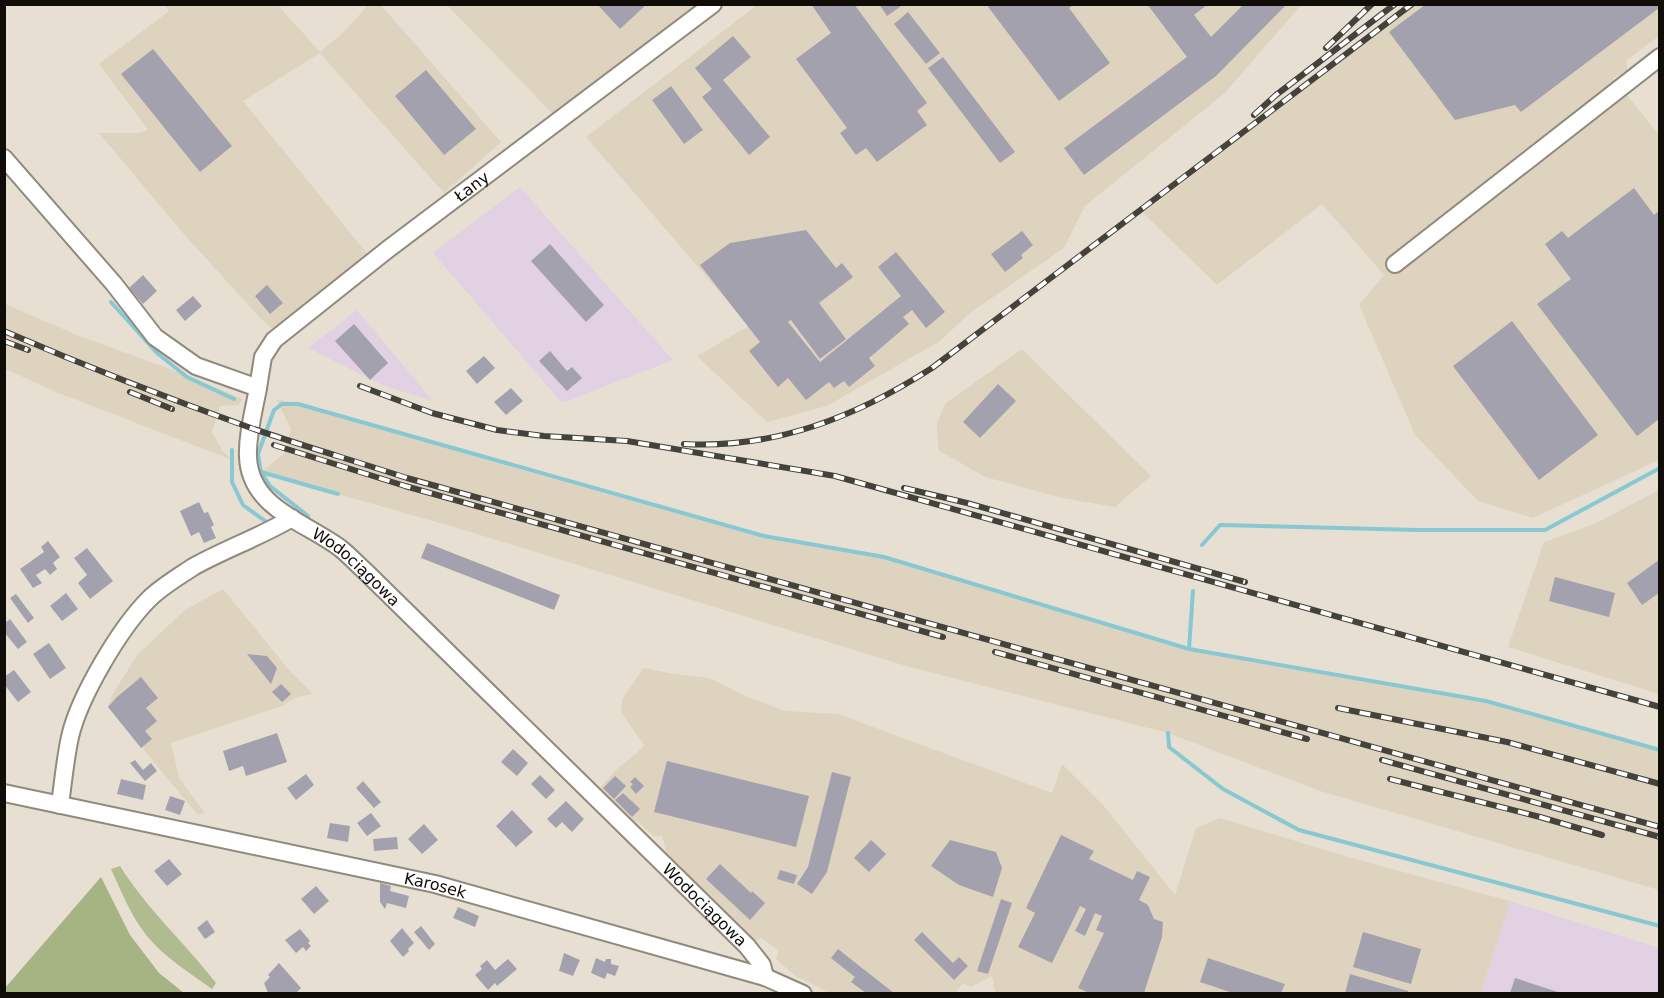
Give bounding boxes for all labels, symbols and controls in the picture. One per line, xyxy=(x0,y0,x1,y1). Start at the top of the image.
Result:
street label: Łany xyxy=(450,167,493,206)
street label: Wodociągowa xyxy=(309,524,404,610)
street label: Wodociągowa xyxy=(658,860,751,951)
street label: Karosek xyxy=(402,869,469,903)

